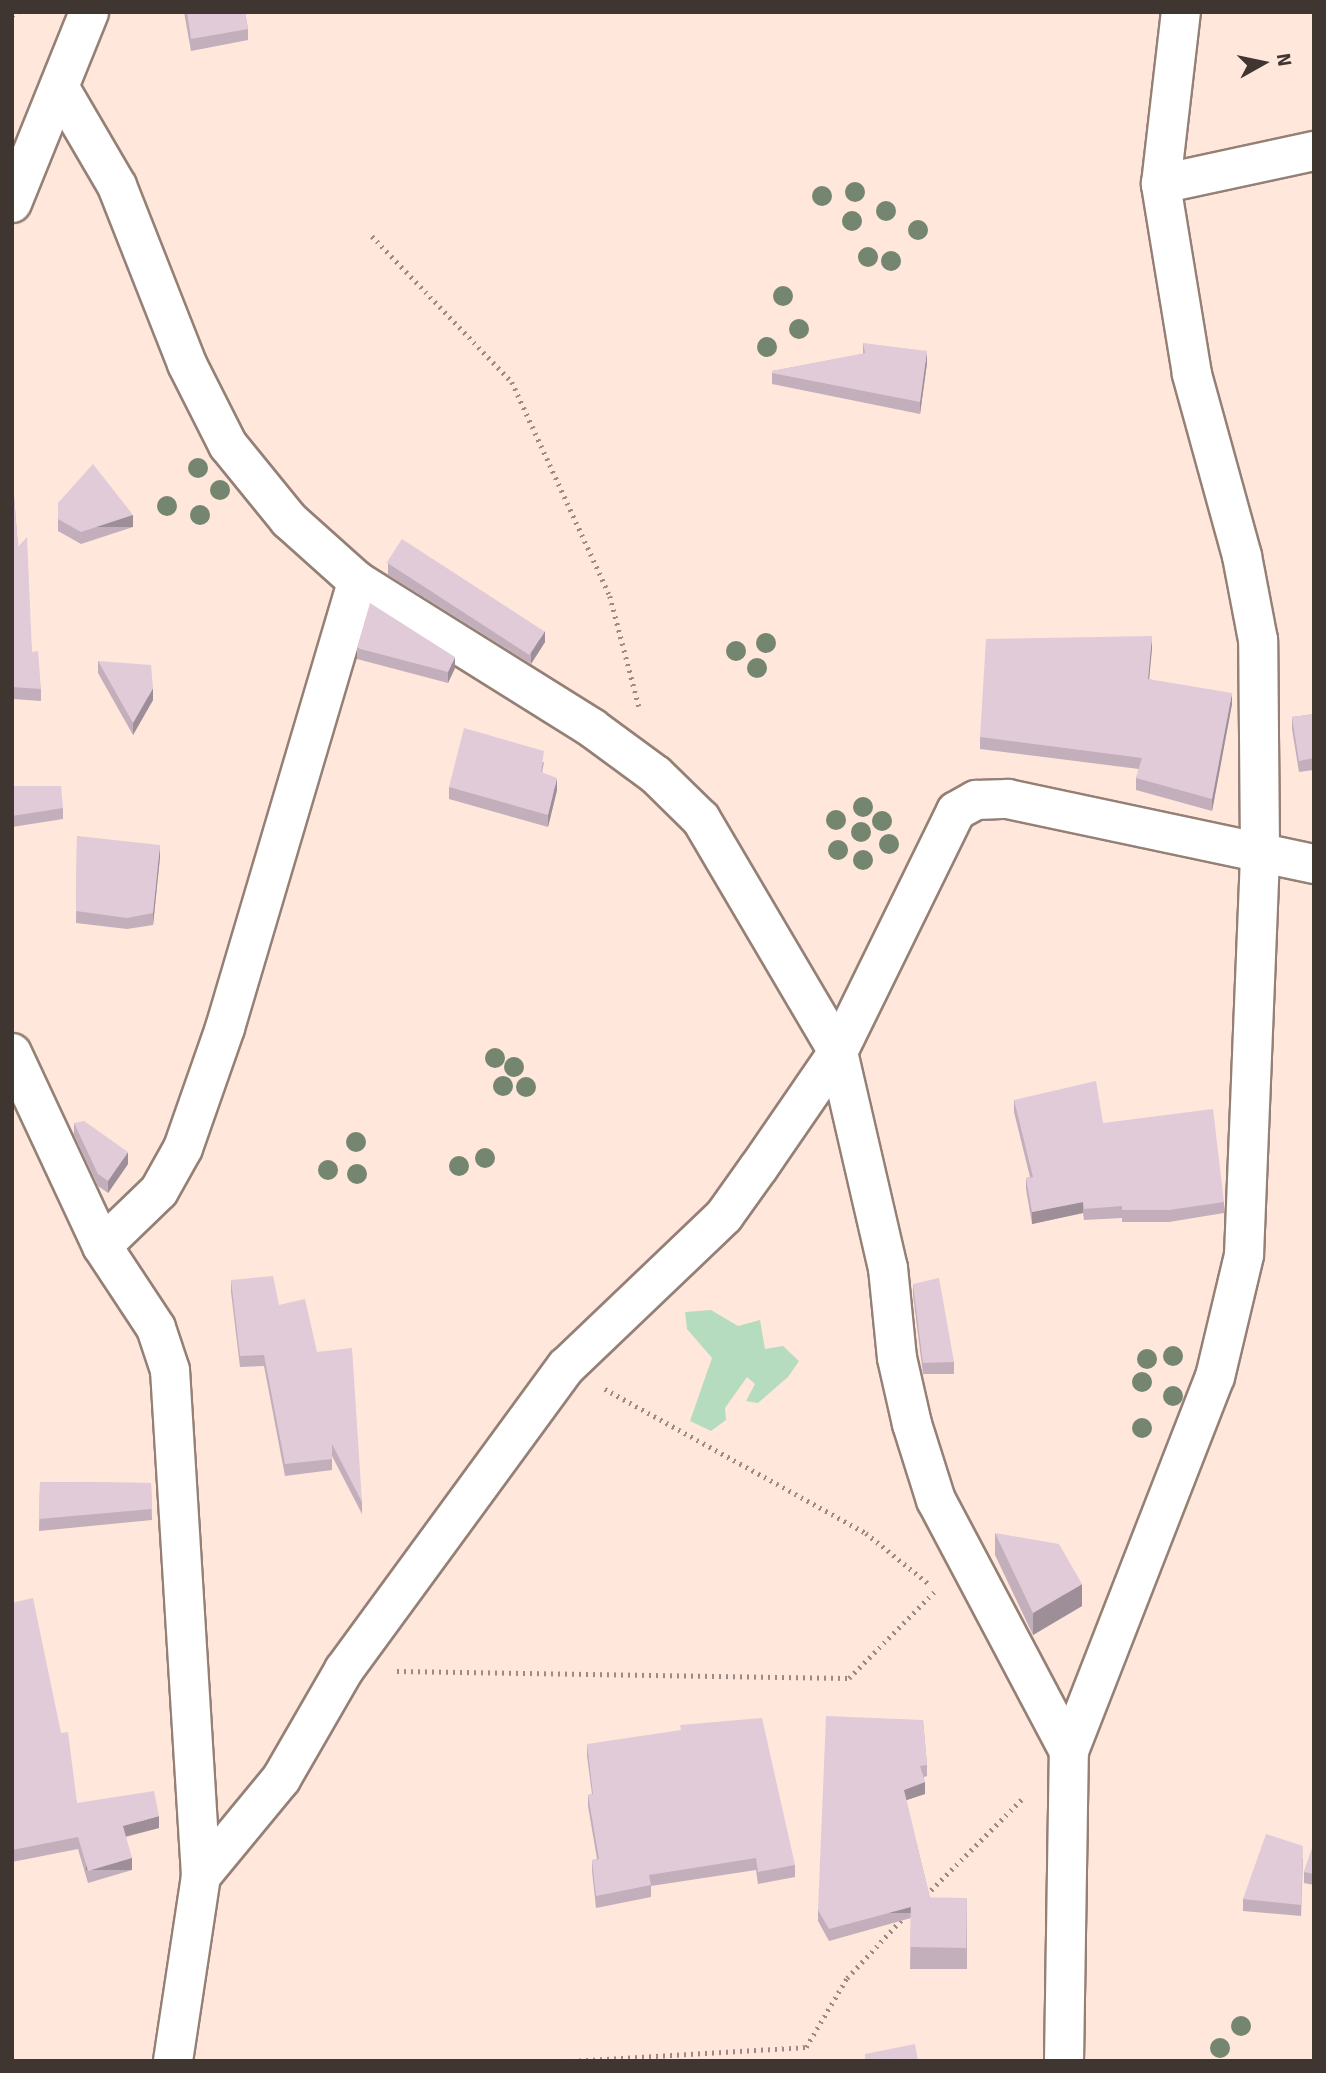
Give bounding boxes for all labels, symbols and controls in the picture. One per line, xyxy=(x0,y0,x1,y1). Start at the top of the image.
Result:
north arrow xyxy=(1228,28,1298,98)
text: N xyxy=(1271,51,1297,68)

